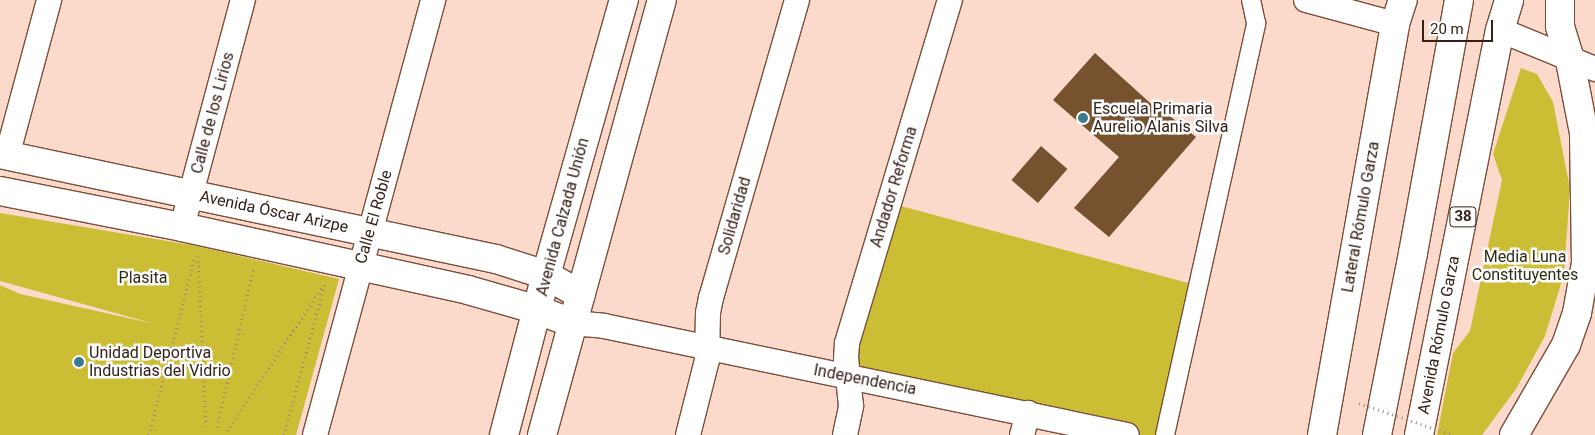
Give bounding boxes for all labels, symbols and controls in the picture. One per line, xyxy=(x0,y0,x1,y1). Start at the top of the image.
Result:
scale bar xyxy=(1425,10,1496,42)
text: 20 m xyxy=(1430,20,1464,38)
street label: Calle de los Lirios xyxy=(188,50,238,176)
place label: Escuela Primaria Aurelio Alanis Silva xyxy=(1093,99,1228,137)
marker: Escuela Primaria Aurelio Alanis Silva xyxy=(1077,112,1089,124)
street label: Andador Reforma xyxy=(866,124,922,250)
street label: Avenida Calzada Unión xyxy=(533,136,593,298)
street label: Lateral Rómulo Garza xyxy=(1338,140,1384,294)
street label: Calle El Roble xyxy=(351,168,397,266)
street label: Solidaridad xyxy=(715,175,755,257)
street label: Avenida Óscar Arizpe xyxy=(198,187,350,237)
road number: 38 xyxy=(1449,204,1477,230)
park label: Media Luna Constituyentes xyxy=(1472,247,1578,285)
street label: Avenida Rómulo Garza xyxy=(1414,254,1464,416)
park label: Plasita xyxy=(119,268,167,288)
place label: Unidad Deportiva Industrias del Vidrio xyxy=(89,343,231,381)
marker: Unidad Deportiva Industrias del Vidrio xyxy=(73,356,85,368)
street label: Independencia xyxy=(812,361,918,399)

